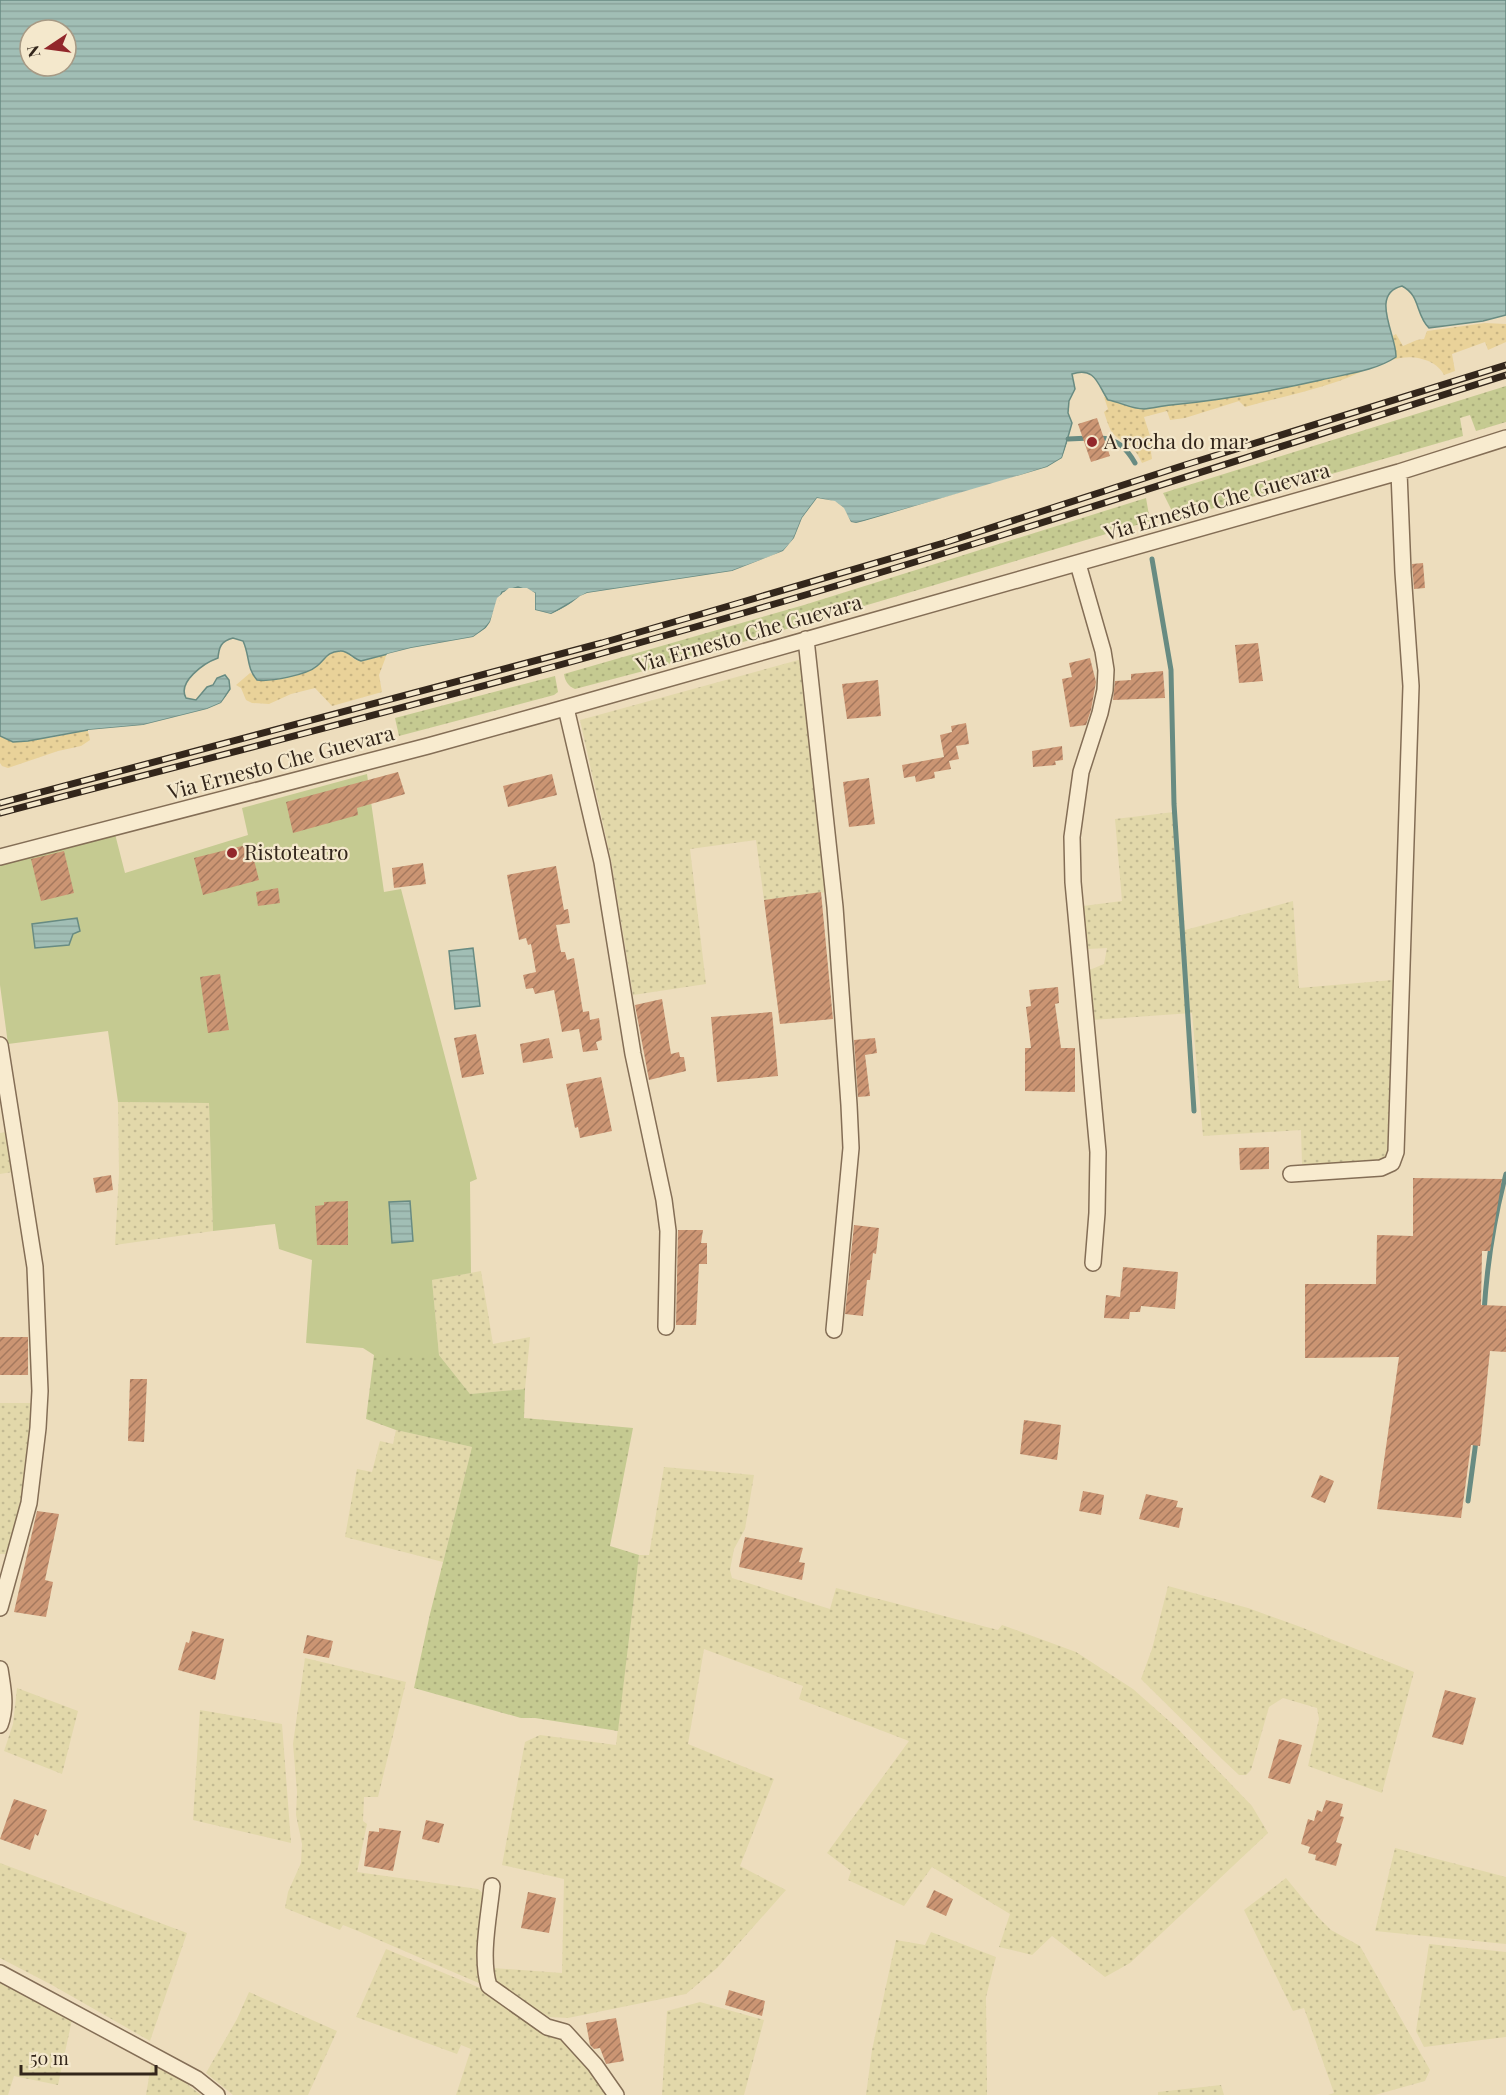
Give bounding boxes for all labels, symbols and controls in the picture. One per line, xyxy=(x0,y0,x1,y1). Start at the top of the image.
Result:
north arrow xyxy=(18,18,78,78)
text: N xyxy=(21,43,44,59)
place label: A rocha do mar xyxy=(1103,426,1249,454)
marker: A rocha do mar xyxy=(1085,435,1099,449)
street label: Via Ernesto Che Guevara xyxy=(1099,454,1333,546)
street label: Via Ernesto Che Guevara xyxy=(631,586,865,678)
street label: Via Ernesto Che Guevara xyxy=(163,717,397,805)
place label: Ristoteatro xyxy=(244,837,348,865)
marker: Ristoteatro xyxy=(225,846,239,860)
scale bar xyxy=(21,2038,156,2076)
text: 50 m xyxy=(30,2046,69,2070)

